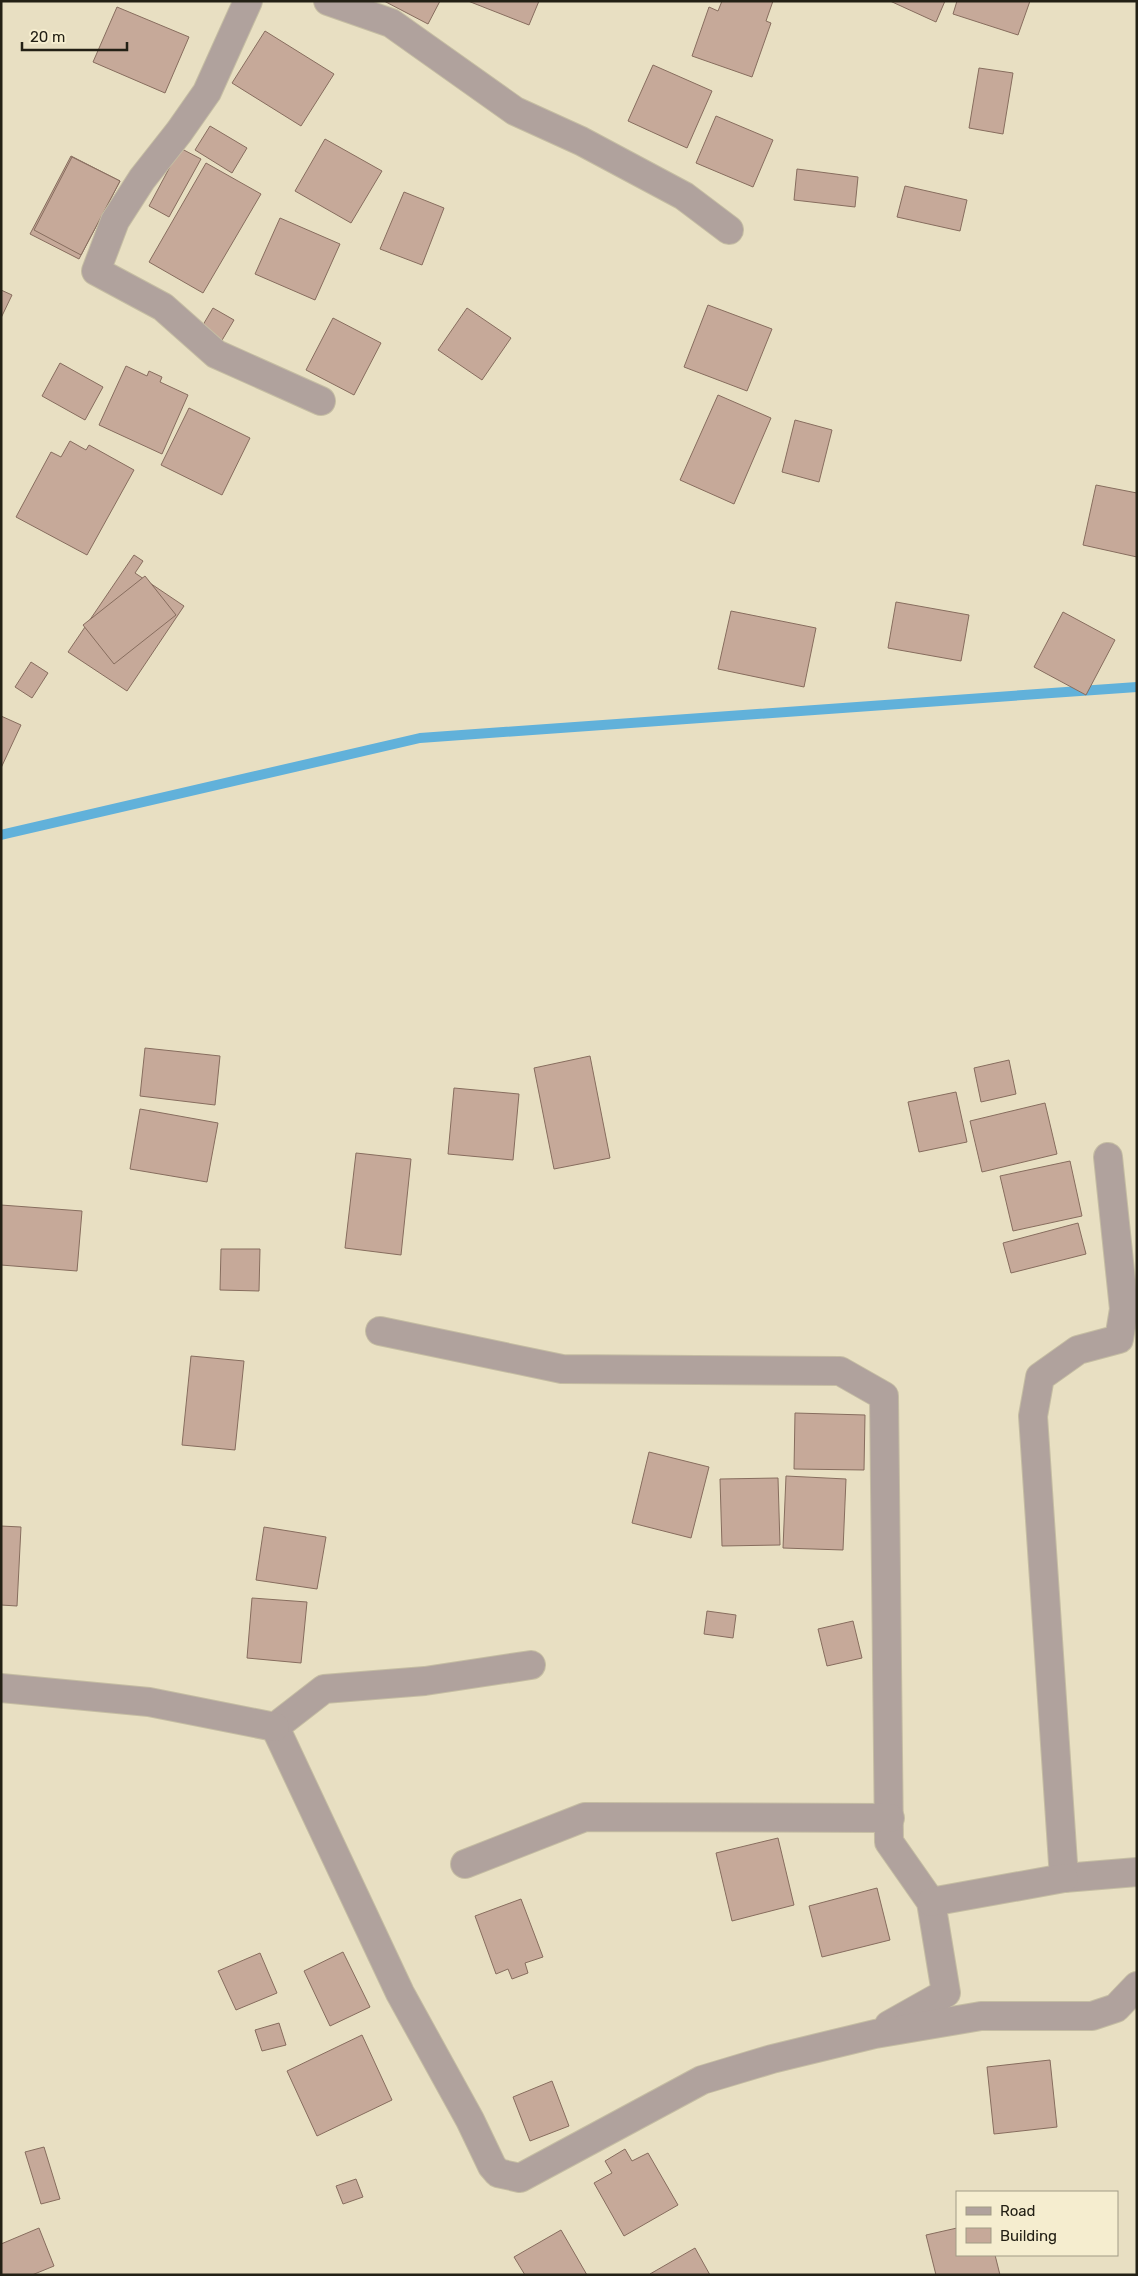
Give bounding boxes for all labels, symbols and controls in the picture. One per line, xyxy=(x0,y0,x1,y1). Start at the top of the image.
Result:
scale bar xyxy=(22,20,128,52)
text: 20 m xyxy=(30,28,65,46)
legend xyxy=(956,2191,1118,2256)
text: Road xyxy=(1000,2202,1036,2220)
text: Building xyxy=(1000,2227,1057,2245)

